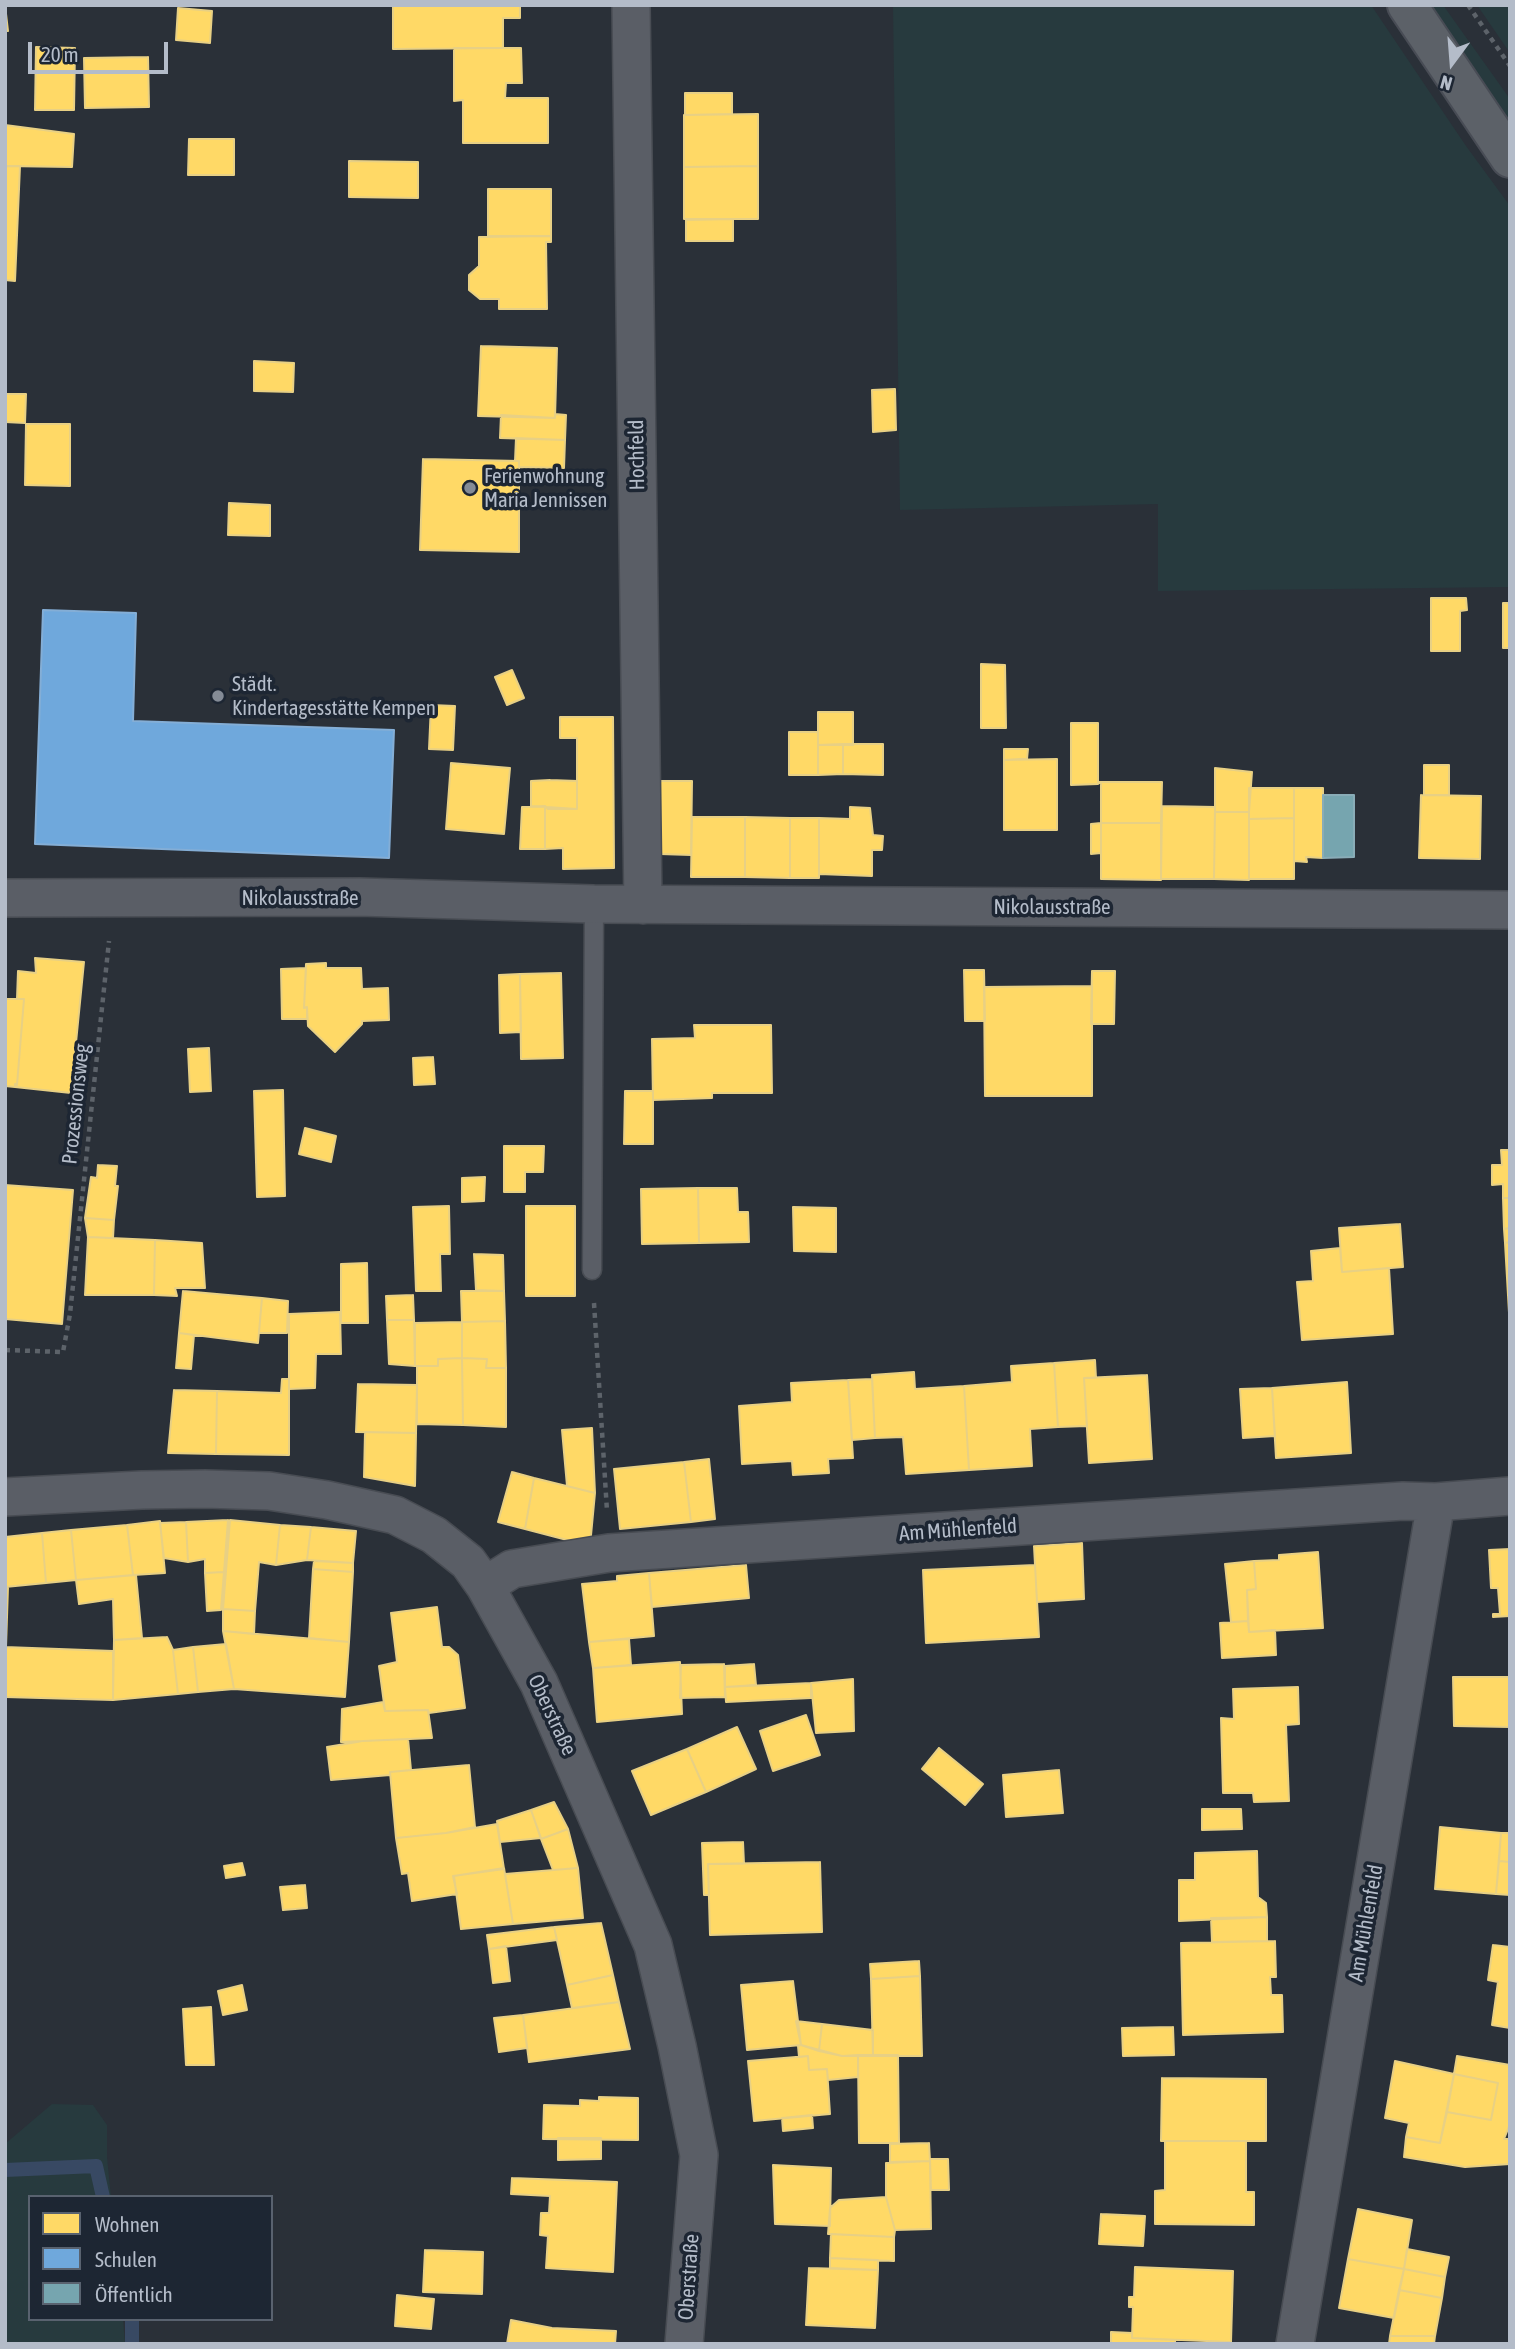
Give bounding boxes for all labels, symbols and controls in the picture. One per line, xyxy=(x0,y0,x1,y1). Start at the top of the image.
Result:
scale bar xyxy=(32,28,172,72)
north arrow xyxy=(1417,28,1487,98)
text: 20 m xyxy=(41,42,79,66)
text: N xyxy=(1438,71,1455,95)
street label: Hochfeld xyxy=(624,419,650,491)
place label: Ferienwohnung Maria Jennissen xyxy=(484,463,608,513)
marker: Ferienwohnung Maria Jennissen xyxy=(462,480,478,496)
place label: Städt. Kindertagesstätte Kempen xyxy=(232,671,436,721)
marker: Städt. Kindertagesstätte Kempen xyxy=(210,688,226,704)
street label: Nikolausstraße xyxy=(241,885,359,911)
street label: Nikolausstraße xyxy=(993,894,1111,920)
street label: Prozessionsweg xyxy=(57,1042,95,1166)
street label: Am Mühlenfeld xyxy=(898,1513,1018,1547)
street label: Oberstraße xyxy=(522,1671,582,1759)
street label: Am Mühlenfeld xyxy=(1343,1863,1389,1983)
legend xyxy=(28,2195,273,2321)
text: Wohnen xyxy=(95,2212,160,2236)
street label: Oberstraße xyxy=(673,2233,705,2321)
text: Schulen xyxy=(95,2247,157,2271)
text: Öffentlich xyxy=(95,2282,173,2306)

